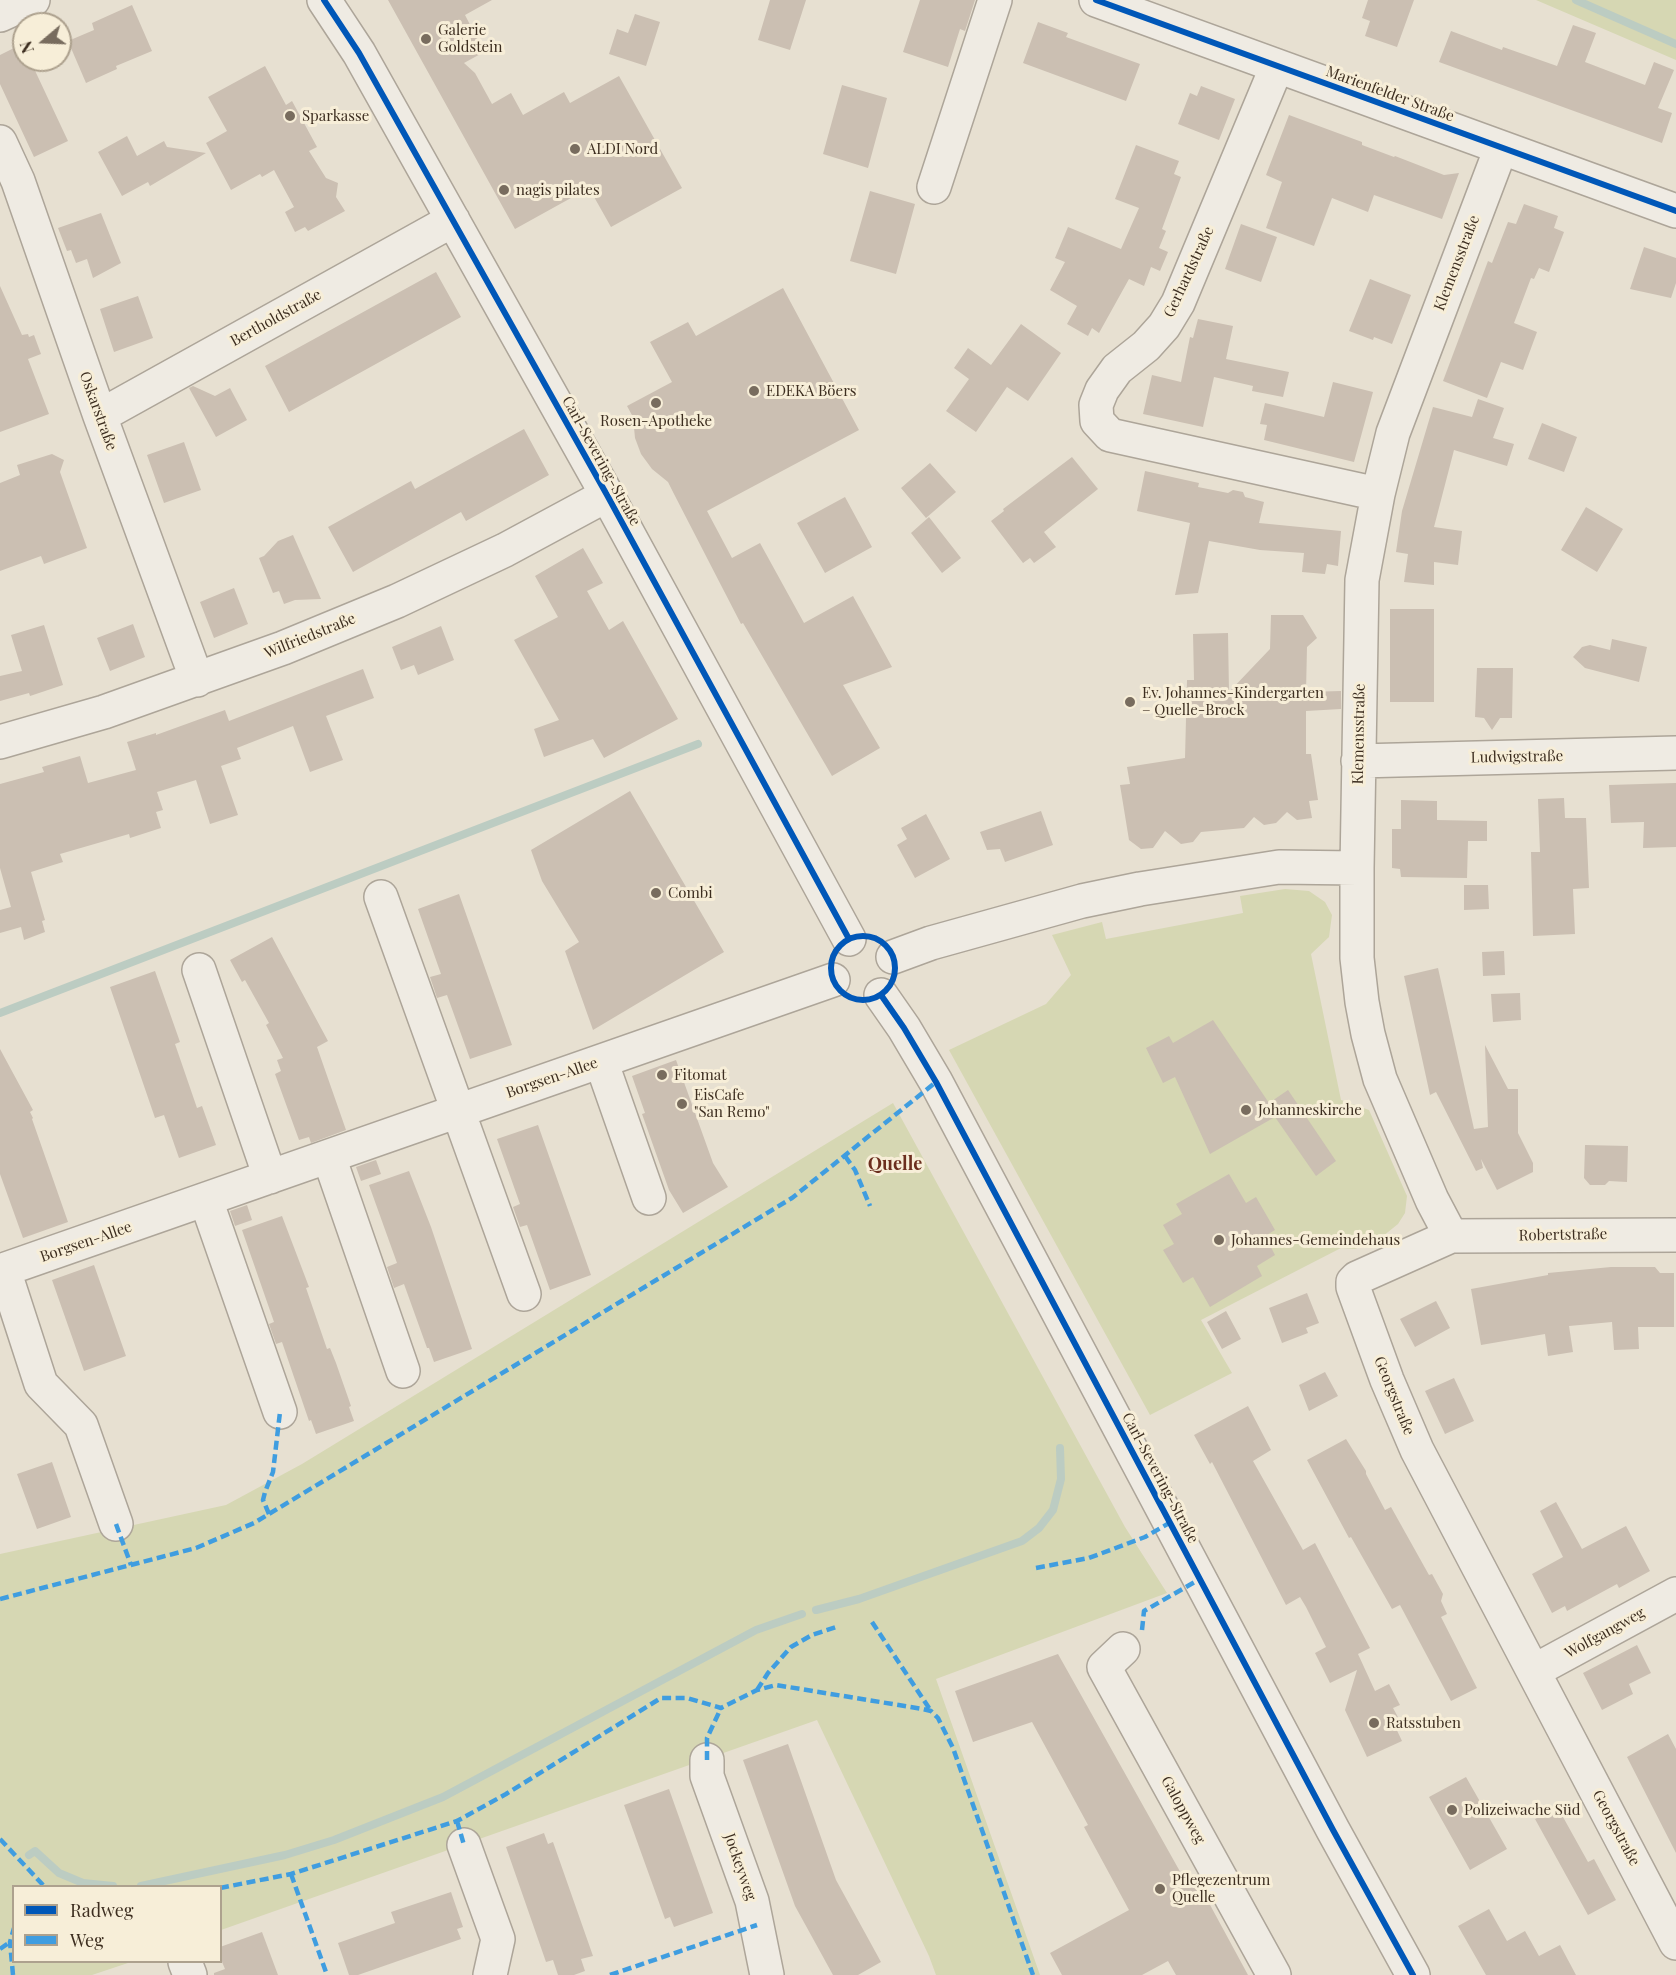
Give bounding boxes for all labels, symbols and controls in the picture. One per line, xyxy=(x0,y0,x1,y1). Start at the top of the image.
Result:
north arrow xyxy=(12,12,72,72)
place label: Galerie Goldstein xyxy=(438,21,502,56)
marker: Galerie Goldstein xyxy=(419,32,433,46)
text: N xyxy=(15,38,38,56)
street label: Marienfelder Straße xyxy=(1323,62,1457,126)
place label: Sparkasse xyxy=(302,107,369,125)
marker: Sparkasse xyxy=(283,109,297,123)
place label: ALDI Nord xyxy=(587,140,658,158)
marker: ALDI Nord xyxy=(568,142,582,156)
place label: nagis pilates xyxy=(516,181,600,199)
marker: nagis pilates xyxy=(497,183,511,197)
street label: Klemensstraße xyxy=(1431,213,1483,313)
street label: Gerhardstraße xyxy=(1160,224,1218,320)
street label: Bertholdstraße xyxy=(227,286,325,350)
street label: Oskarstraße xyxy=(75,369,121,453)
place label: EDEKA Böers xyxy=(766,382,857,400)
marker: EDEKA Böers xyxy=(747,384,761,398)
street label: Carl-Severing-Straße xyxy=(558,393,644,529)
marker: Rosen-Apotheke xyxy=(649,396,663,410)
place label: Rosen-Apotheke xyxy=(600,412,712,430)
street label: Wilfriedstraße xyxy=(262,610,358,662)
place label: Ev. Johannes-Kindergarten – Quelle-Brock xyxy=(1142,684,1324,719)
street label: Klemensstraße xyxy=(1349,684,1369,784)
marker: Ev. Johannes-Kindergarten – Quelle-Brock xyxy=(1123,695,1137,709)
street label: Ludwigstraße xyxy=(1471,747,1563,767)
place label: Combi xyxy=(668,884,713,902)
marker: Combi xyxy=(649,886,663,900)
street label: Borgsen-Allee xyxy=(504,1054,600,1102)
place label: Fitomat xyxy=(674,1066,727,1084)
marker: Fitomat xyxy=(655,1068,669,1082)
place label: EisCafe "San Remo" xyxy=(694,1086,770,1121)
marker: EisCafe "San Remo" xyxy=(675,1097,689,1111)
place label: Johanneskirche xyxy=(1258,1101,1362,1119)
marker: Johanneskirche xyxy=(1239,1103,1253,1117)
district label: Quelle xyxy=(868,1153,922,1175)
street label: Borgsen-Allee xyxy=(38,1218,134,1266)
street label: Robertstraße xyxy=(1519,1225,1607,1245)
place label: Johannes-Gemeindehaus xyxy=(1231,1231,1400,1249)
marker: Johannes-Gemeindehaus xyxy=(1212,1233,1226,1247)
street label: Georgstraße xyxy=(1370,1354,1418,1438)
street label: Carl-Severing-Straße xyxy=(1118,1410,1202,1546)
street label: Wolfgangweg xyxy=(1562,1604,1648,1662)
place label: Ratsstuben xyxy=(1386,1714,1461,1732)
marker: Ratsstuben xyxy=(1367,1716,1381,1730)
street label: Galoppweg xyxy=(1157,1773,1209,1847)
street label: Georgstraße xyxy=(1588,1787,1644,1869)
place label: Polizeiwache Süd xyxy=(1464,1801,1580,1819)
marker: Polizeiwache Süd xyxy=(1445,1803,1459,1817)
street label: Jockeyweg xyxy=(720,1831,760,1903)
place label: Pflegezentrum Quelle xyxy=(1172,1871,1270,1906)
marker: Pflegezentrum Quelle xyxy=(1153,1882,1167,1896)
legend xyxy=(12,1885,222,1963)
text: Radweg xyxy=(70,1898,133,1922)
text: Weg xyxy=(70,1928,104,1952)

